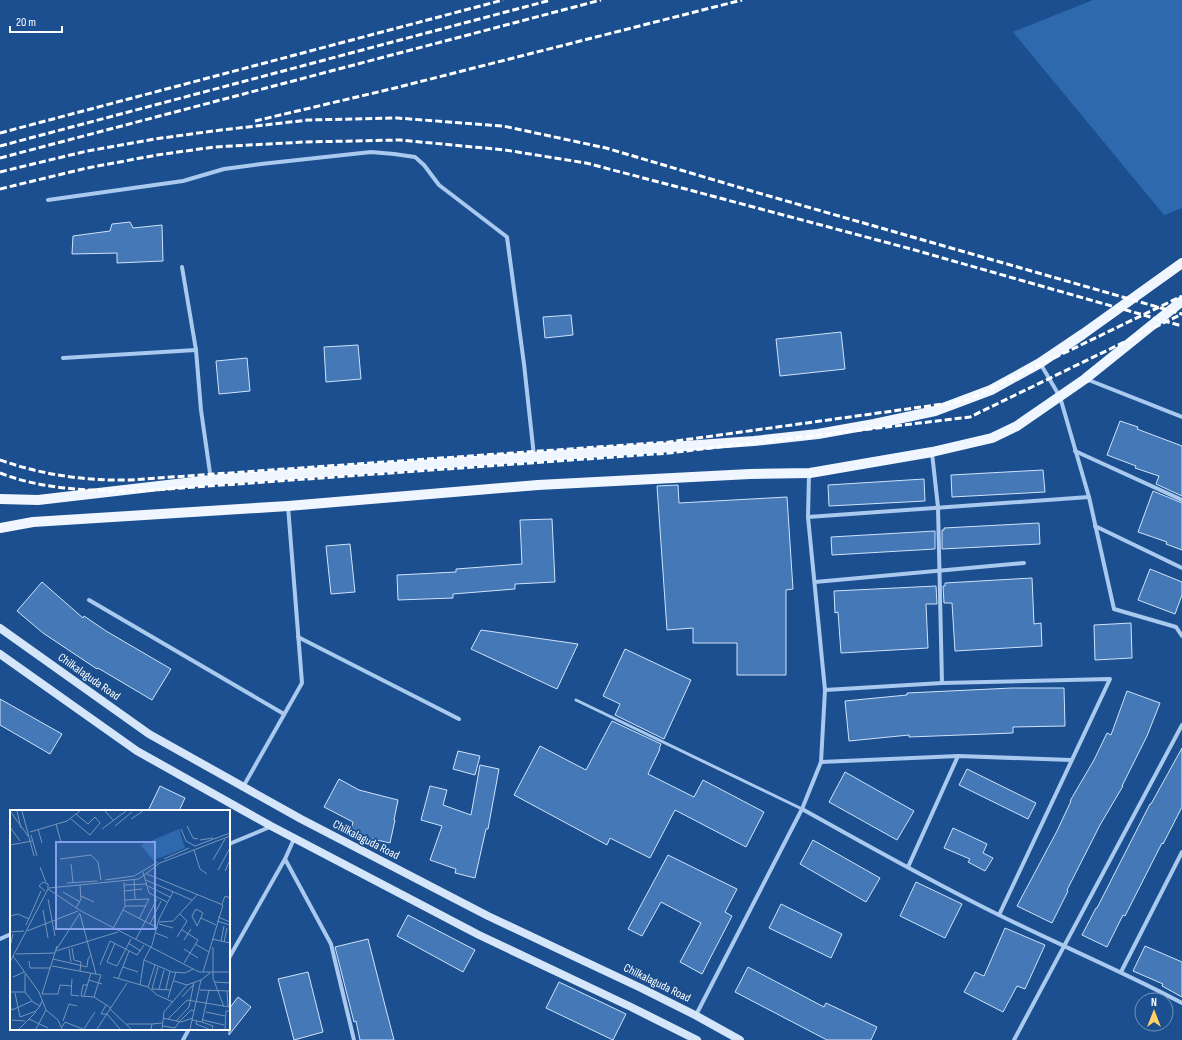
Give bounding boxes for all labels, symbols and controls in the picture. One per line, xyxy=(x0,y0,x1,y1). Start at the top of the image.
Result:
scale bar xyxy=(10,8,62,34)
text: 20 m xyxy=(16,15,36,30)
street label: Chilkalaguda Road xyxy=(55,650,123,704)
inset map xyxy=(10,810,230,1030)
street label: Chilkalaguda Road xyxy=(330,817,402,863)
street label: Chilkalaguda Road xyxy=(621,960,693,1006)
north arrow xyxy=(1134,992,1174,1032)
text: N xyxy=(1151,996,1157,1009)

